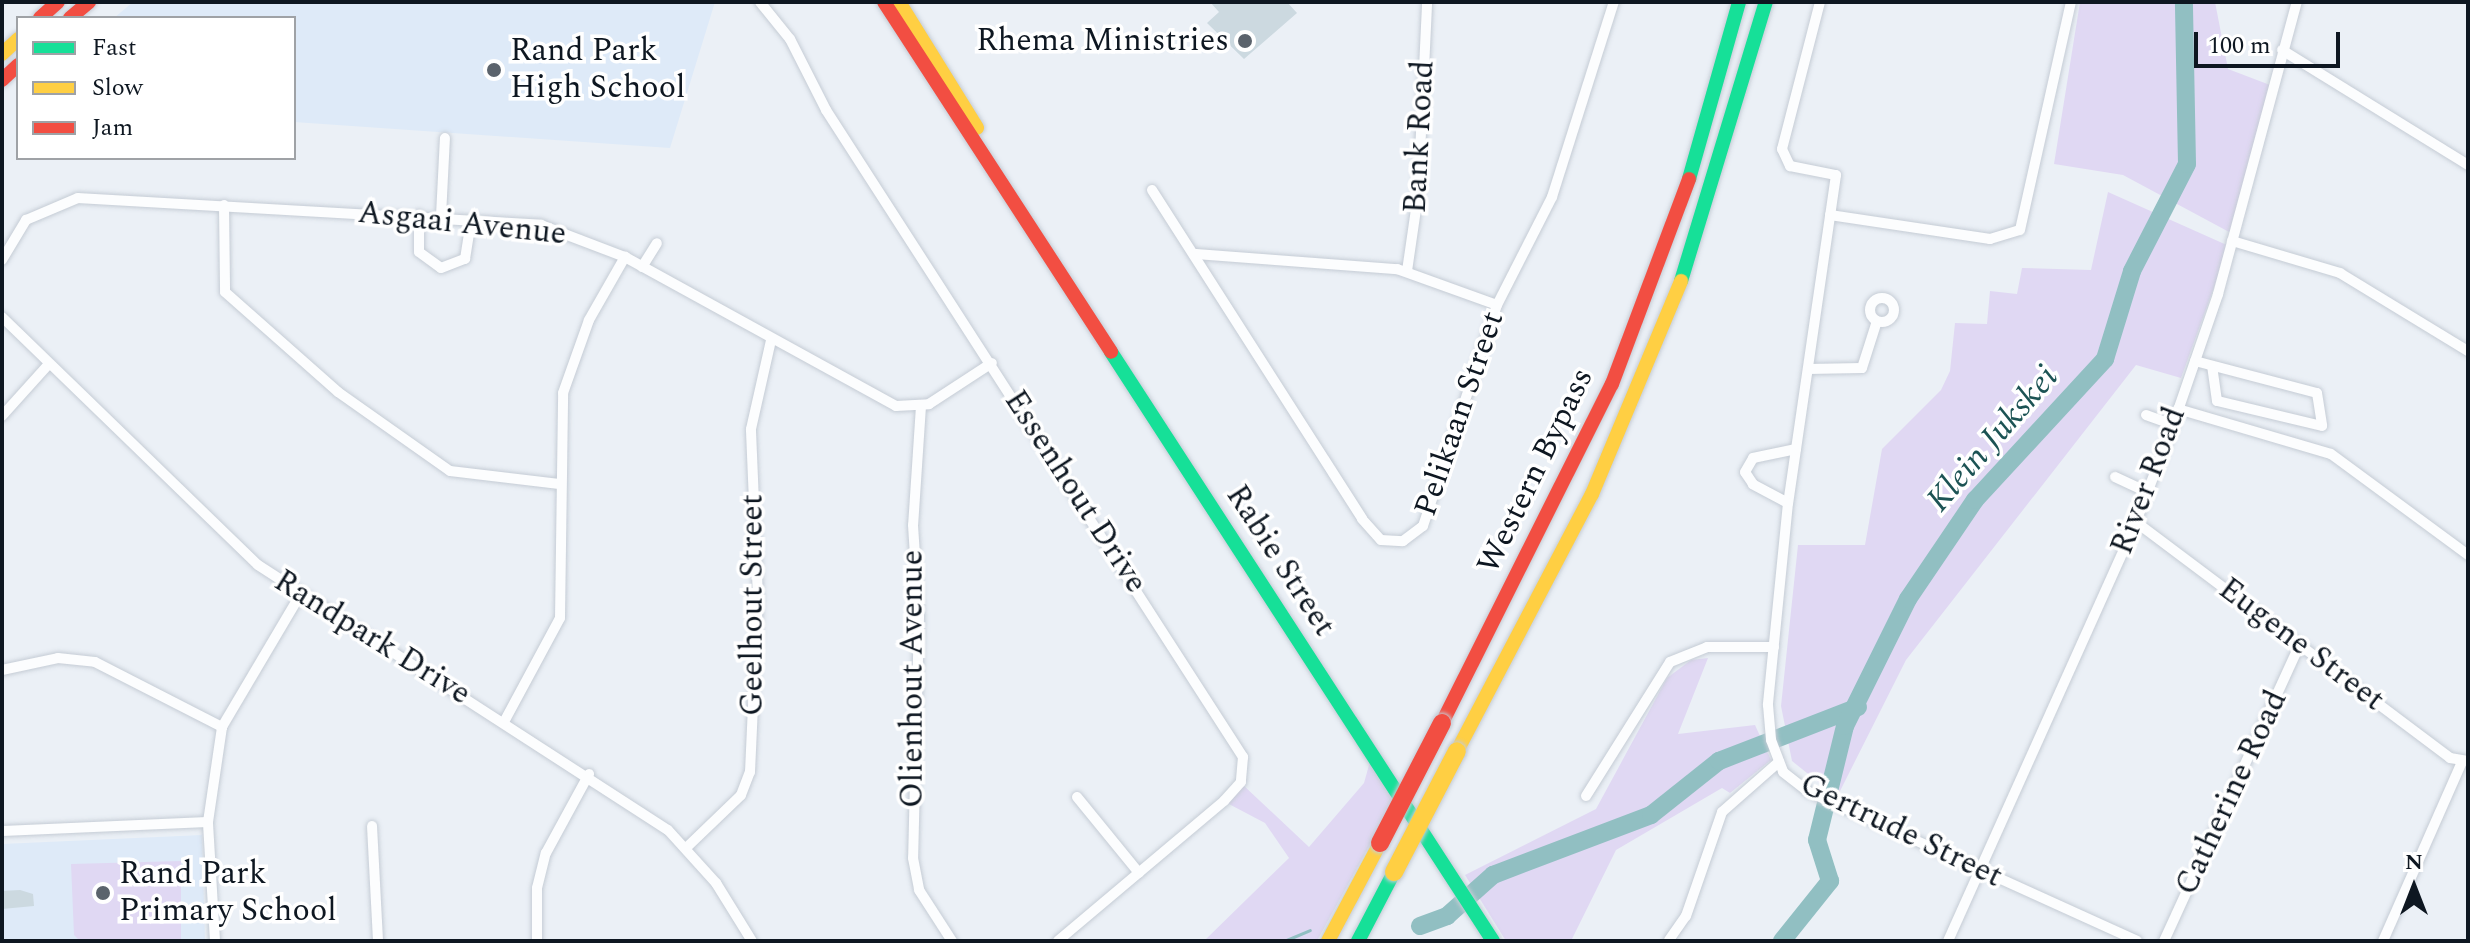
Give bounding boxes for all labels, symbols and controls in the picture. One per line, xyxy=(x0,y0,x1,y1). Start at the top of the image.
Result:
legend xyxy=(16,16,296,160)
scale bar xyxy=(2198,16,2344,66)
place label: Rhema Ministries xyxy=(976,22,1229,60)
text: 100 m xyxy=(2208,28,2271,64)
text: Fast xyxy=(92,30,137,66)
marker: Rhema Ministries xyxy=(1236,32,1254,50)
place label: Rand Park High School xyxy=(510,33,685,108)
street label: Bank Road xyxy=(1397,59,1443,215)
marker: Rand Park High School xyxy=(485,61,503,79)
text: Slow xyxy=(92,70,143,106)
text: Jam xyxy=(92,110,133,146)
street label: Asgaai Avenue xyxy=(356,194,568,254)
street label: Pelikaan Street xyxy=(1407,307,1513,521)
water label: Klein Jukskei xyxy=(1918,358,2068,520)
street label: Western Bypass xyxy=(1470,362,1602,580)
street label: Essenhout Drive xyxy=(995,383,1155,601)
street label: River Road xyxy=(2103,402,2195,560)
street label: Rabie Street xyxy=(1217,478,1343,644)
street label: Geelhout Street xyxy=(734,494,772,716)
street label: Olienhout Avenue xyxy=(894,550,932,808)
street label: Randpark Drive xyxy=(267,562,477,714)
street label: Eugene Street xyxy=(2211,570,2391,720)
street label: Catherine Road xyxy=(2168,685,2296,901)
street label: Gertrude Street xyxy=(1794,765,2008,897)
text: N xyxy=(2405,846,2423,879)
north arrow xyxy=(2374,847,2454,927)
place label: Rand Park Primary School xyxy=(119,856,337,931)
marker: Rand Park Primary School xyxy=(94,884,112,902)

